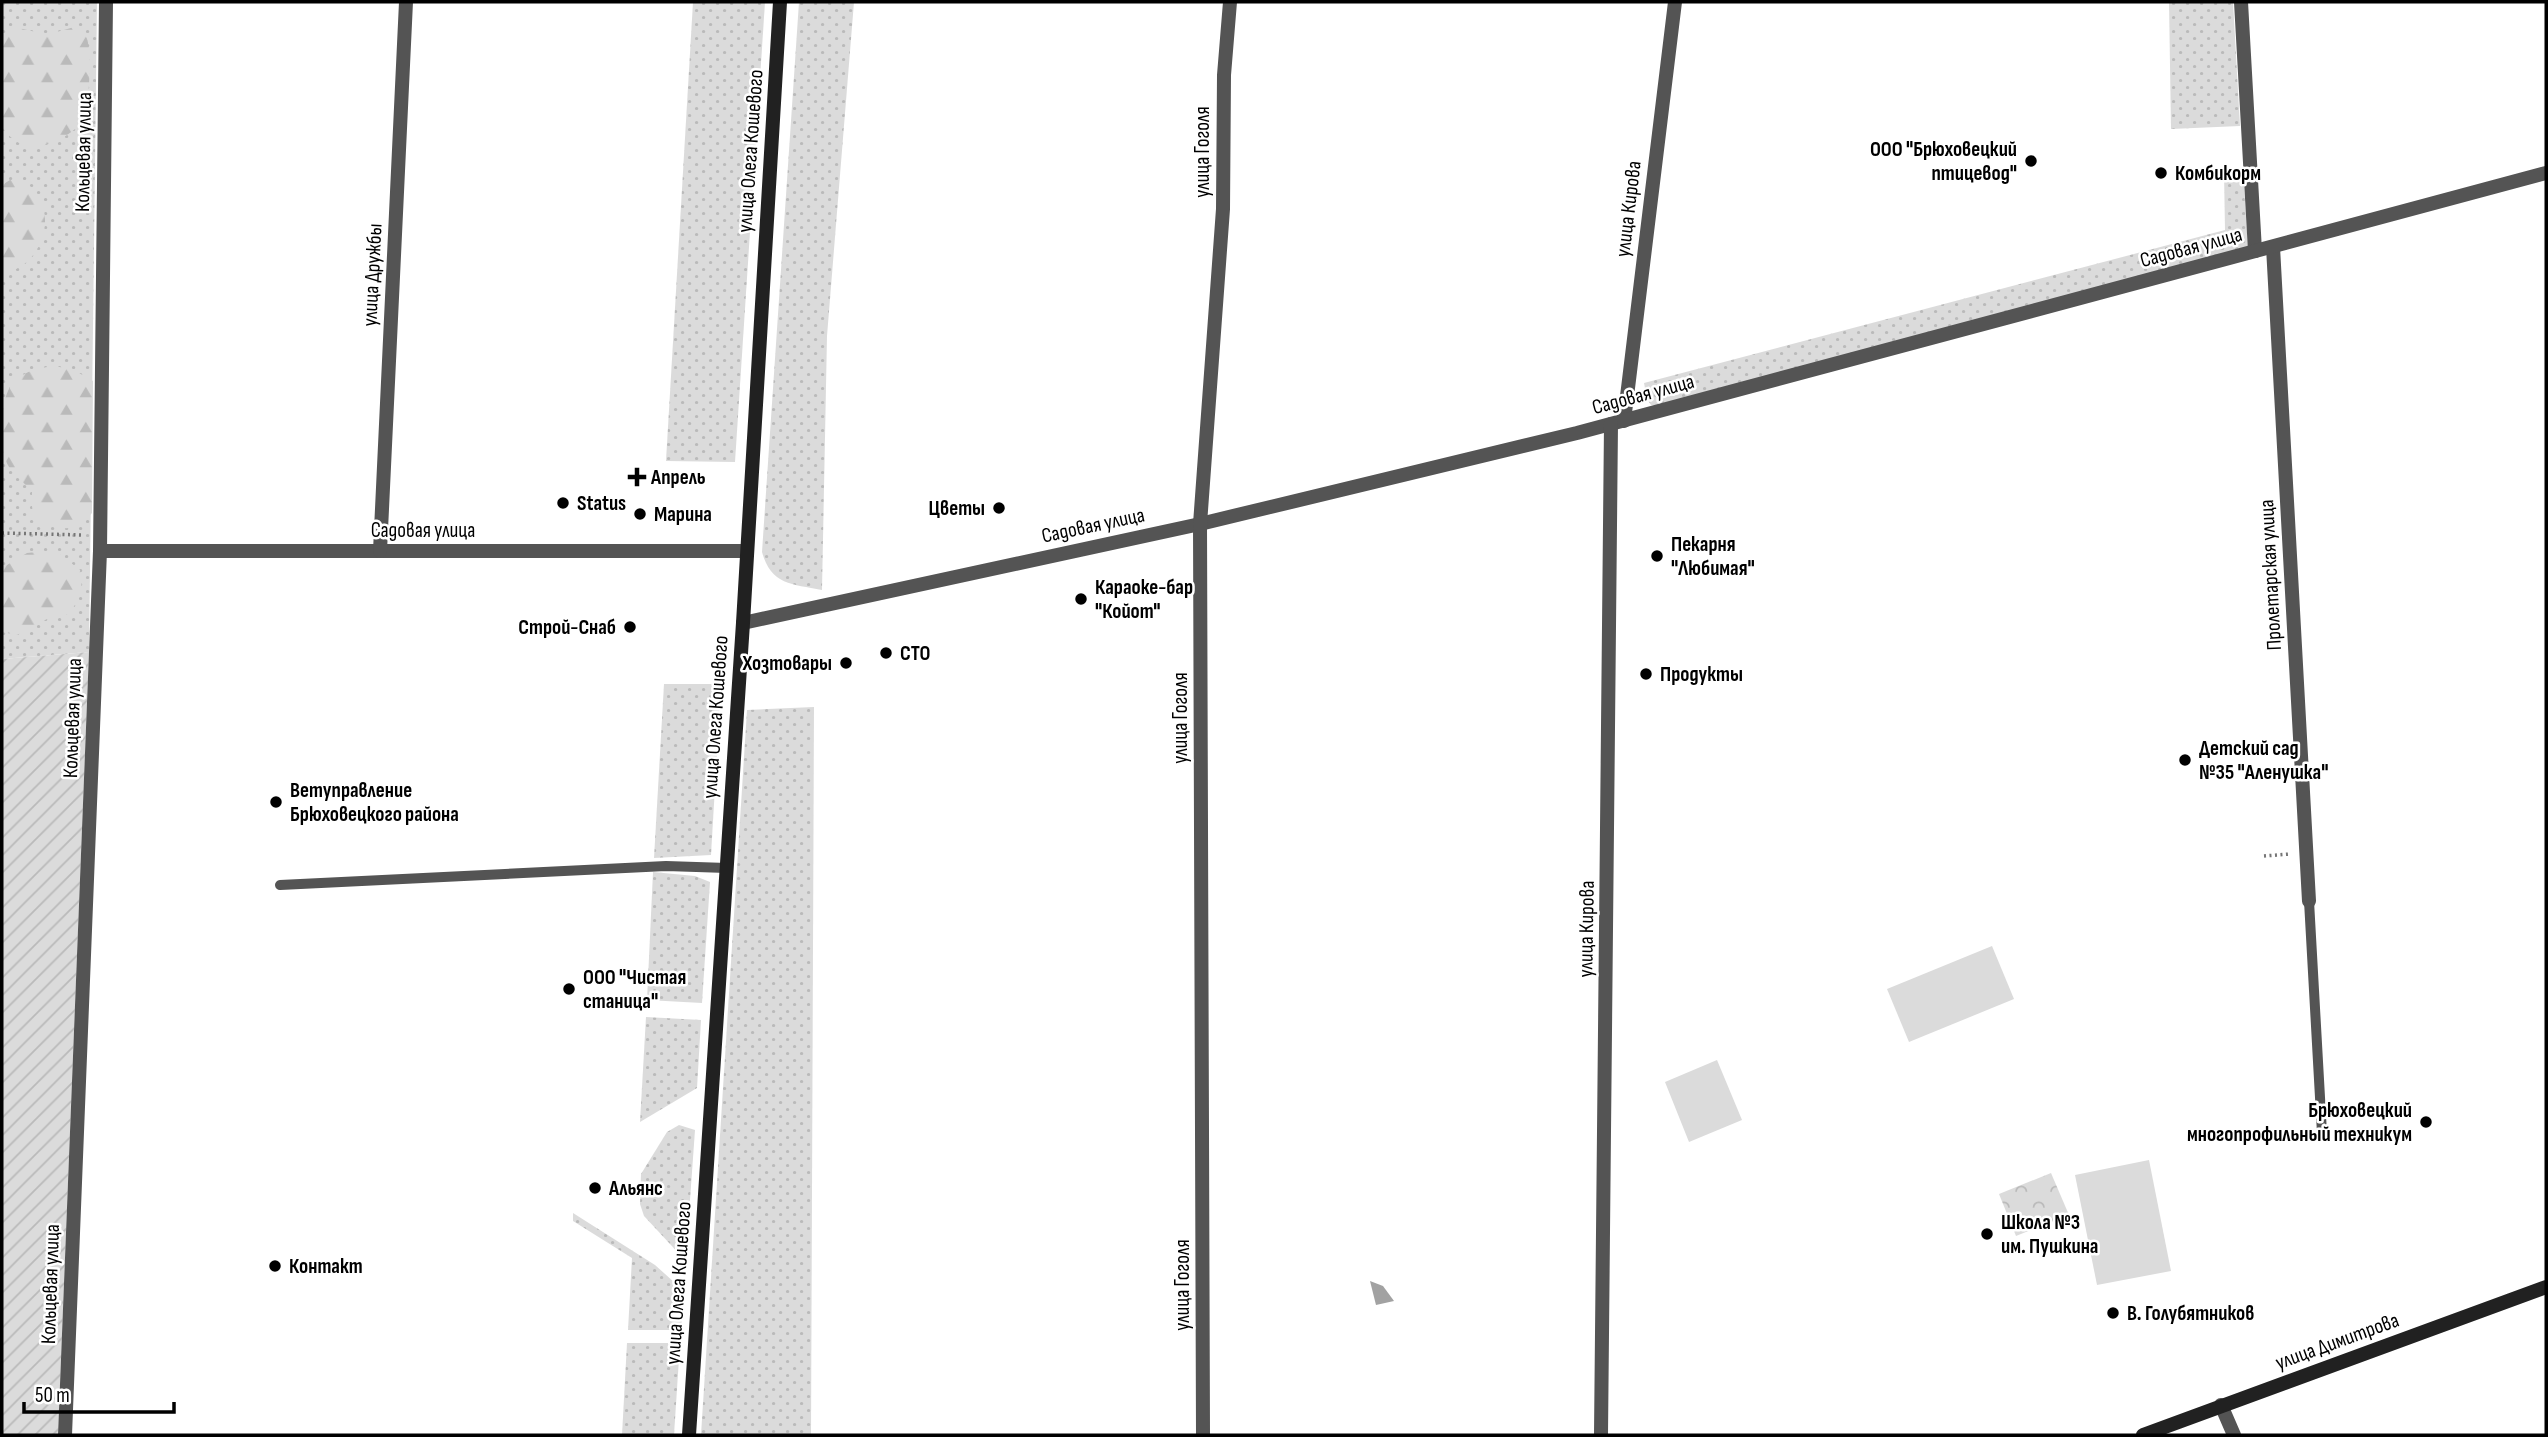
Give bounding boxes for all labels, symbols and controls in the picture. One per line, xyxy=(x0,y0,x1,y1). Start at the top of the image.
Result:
street label: улица Олега Кошевого xyxy=(732,69,769,233)
street label: Кольцевая улица xyxy=(70,92,97,212)
street label: улица Гоголя xyxy=(1190,106,1215,198)
place label: ООО "Брюховецкий птицевод" xyxy=(1870,137,2017,186)
marker: ООО "Брюховецкий птицевод" xyxy=(2023,153,2039,169)
street label: улица Кирова xyxy=(1610,160,1647,259)
place label: Комбикорм xyxy=(2175,161,2261,186)
marker: Комбикорм xyxy=(2153,165,2169,181)
street label: Садовая улица xyxy=(2137,222,2245,273)
street label: улица Дружбы xyxy=(357,223,388,327)
street label: Садовая улица xyxy=(1589,369,1697,420)
place label: Апрель xyxy=(650,465,706,490)
marker: Апрель xyxy=(629,469,645,485)
place label: Status xyxy=(577,491,626,516)
marker: Status xyxy=(555,495,571,511)
place label: Цветы xyxy=(929,496,985,521)
street label: Пролетарская улица xyxy=(2254,499,2287,651)
marker: Цветы xyxy=(991,500,1007,516)
place label: Марина xyxy=(654,502,712,527)
street label: Садовая улица xyxy=(1039,502,1147,549)
marker: Марина xyxy=(632,506,648,522)
street label: Садовая улица xyxy=(371,518,475,543)
place label: Пекарня "Любимая" xyxy=(1671,532,1755,581)
marker: Пекарня "Любимая" xyxy=(1649,548,1665,564)
place label: Караоке-бар "Койот" xyxy=(1095,575,1193,624)
marker: Караоке-бар "Койот" xyxy=(1073,591,1089,607)
place label: Строй-Снаб xyxy=(518,615,616,640)
marker: Строй-Снаб xyxy=(622,619,638,635)
street label: улица Олега Кошевого xyxy=(697,635,734,799)
place label: СТО xyxy=(900,641,931,666)
marker: СТО xyxy=(878,645,894,661)
place label: Хозтовары xyxy=(742,651,832,676)
marker: Хозтовары xyxy=(838,655,854,671)
street label: Кольцевая улица xyxy=(58,658,87,778)
place label: Продукты xyxy=(1660,662,1743,687)
marker: Продукты xyxy=(1638,666,1654,682)
street label: улица Гоголя xyxy=(1168,672,1193,764)
place label: Детский сад №35 "Аленушка" xyxy=(2199,736,2328,785)
marker: Детский сад №35 "Аленушка" xyxy=(2177,752,2193,768)
place label: Ветуправление Брюховецкого района xyxy=(290,778,459,827)
marker: Ветуправление Брюховецкого района xyxy=(268,794,284,810)
street label: улица Кирова xyxy=(1573,880,1600,978)
place label: ООО "Чистая станица" xyxy=(583,965,686,1014)
marker: ООО "Чистая станица" xyxy=(561,981,577,997)
place label: Брюховецкий многопрофильный техникум xyxy=(2187,1098,2412,1147)
marker: Брюховецкий многопрофильный техникум xyxy=(2418,1114,2434,1130)
place label: Альянс xyxy=(608,1176,663,1201)
marker: Альянс xyxy=(587,1180,603,1196)
street label: улица Олега Кошевого xyxy=(660,1201,697,1365)
place label: Школа №3 им. Пушкина xyxy=(2001,1210,2098,1259)
street label: Кольцевая улица xyxy=(36,1224,65,1344)
marker: Школа №3 им. Пушкина xyxy=(1979,1226,1995,1242)
street label: улица Гоголя xyxy=(1170,1239,1195,1331)
place label: Контакт xyxy=(289,1254,363,1279)
marker: Контакт xyxy=(267,1258,283,1274)
place label: В. Голубятников xyxy=(2127,1301,2254,1326)
marker: В. Голубятников xyxy=(2105,1305,2121,1321)
street label: улица Димитрова xyxy=(2272,1308,2402,1375)
scale bar xyxy=(24,1370,175,1414)
text: 50 m xyxy=(35,1383,70,1408)

